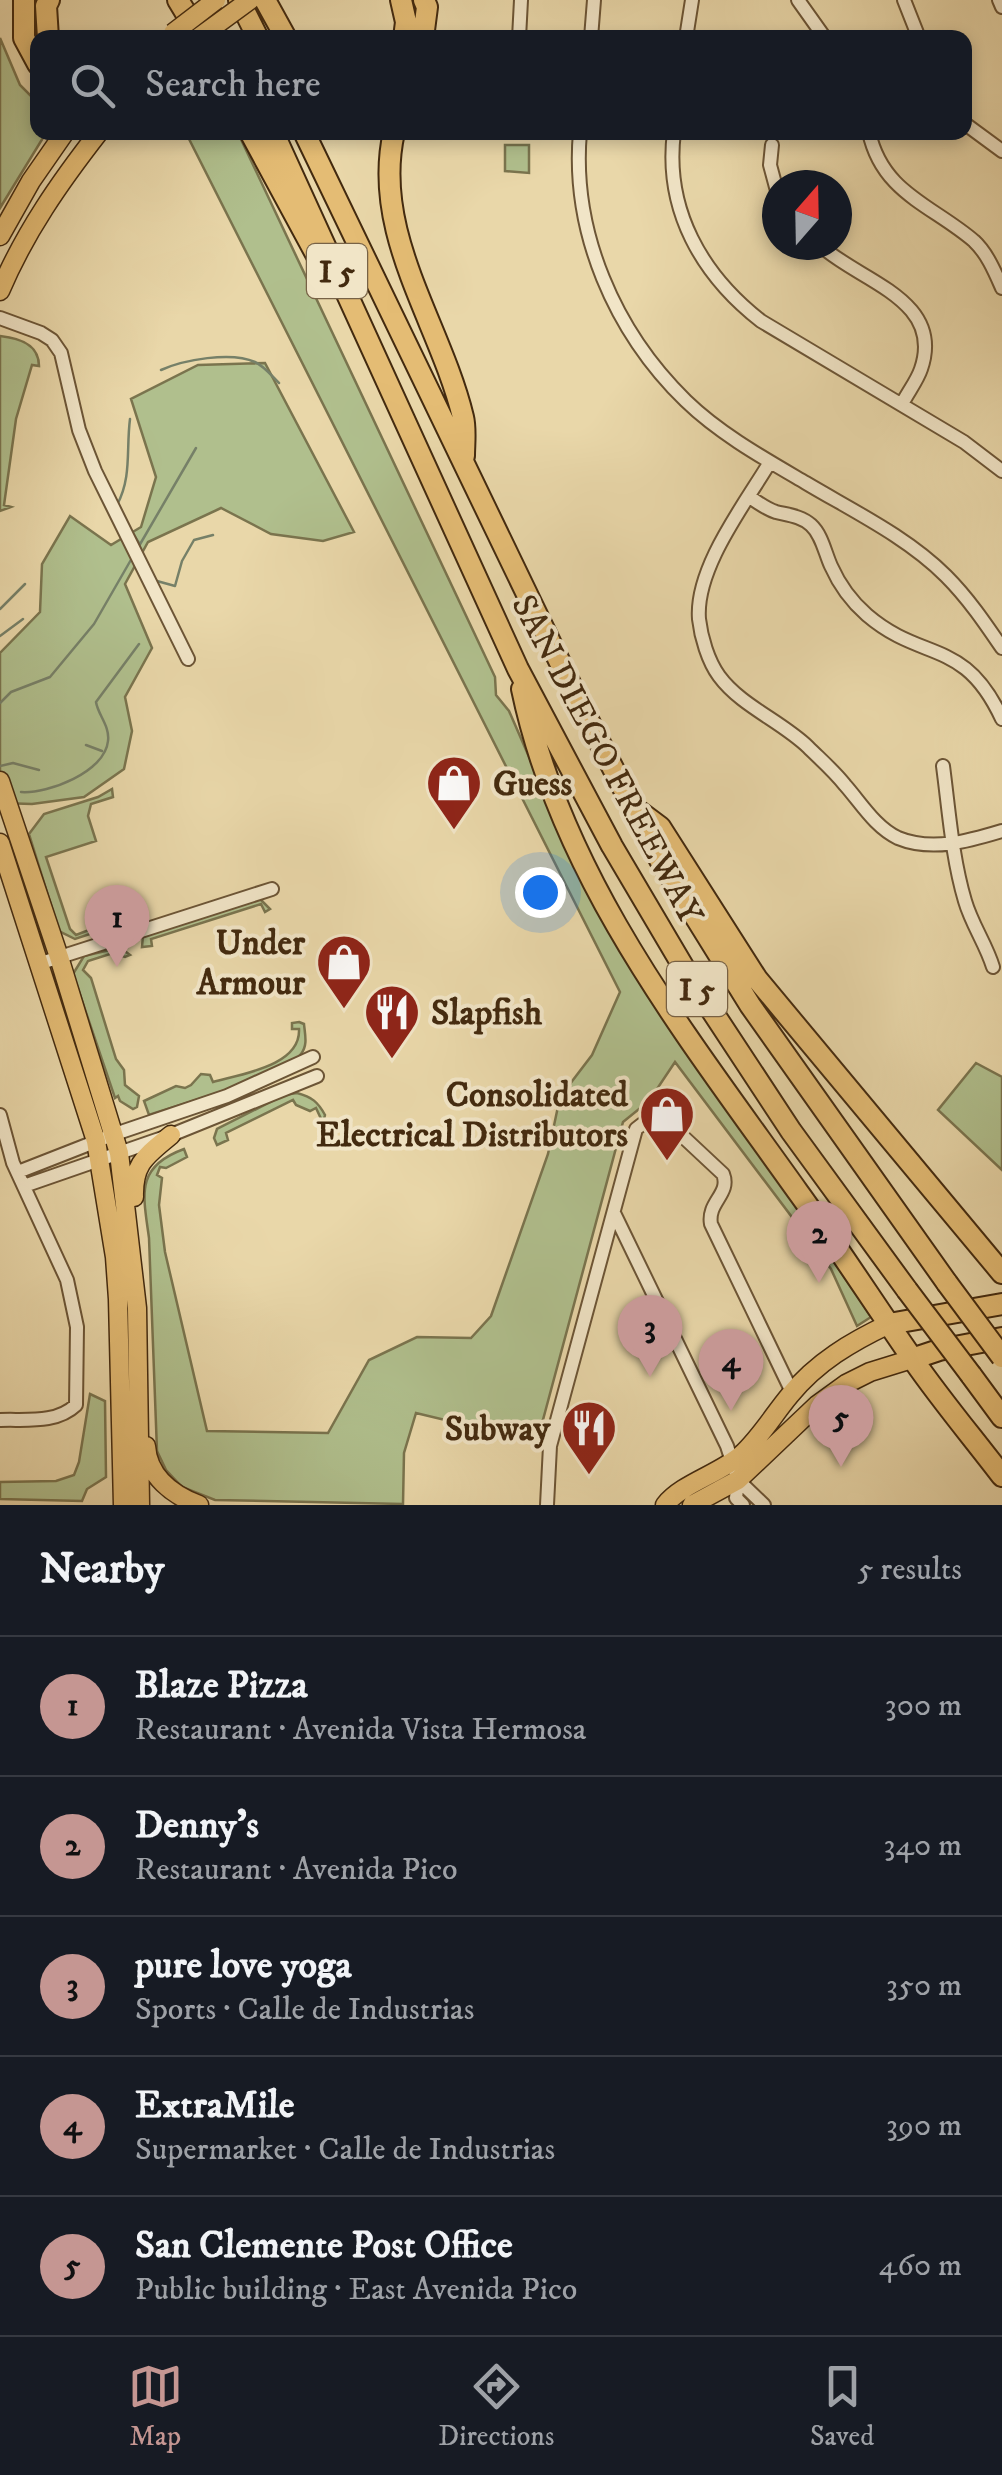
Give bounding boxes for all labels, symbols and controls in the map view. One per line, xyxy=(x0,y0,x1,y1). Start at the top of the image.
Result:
search box xyxy=(30,30,972,140)
icon: search xyxy=(65,58,120,113)
text: Search here xyxy=(145,61,321,109)
north arrow xyxy=(762,170,852,260)
road number: I 5 xyxy=(307,244,367,298)
street label: SAN DIEGO FREEWAY xyxy=(501,587,712,933)
shop icon: Guess xyxy=(424,753,484,832)
place label: Guess xyxy=(493,763,573,807)
your location xyxy=(515,867,566,918)
pin: 1 xyxy=(84,884,150,967)
place label: Under Armour xyxy=(196,922,306,1006)
shop icon: Under Armour xyxy=(314,932,374,1011)
road number: I 5 xyxy=(667,962,727,1016)
restaurant icon: Slapfish xyxy=(362,982,422,1061)
place label: Slapfish xyxy=(431,992,543,1036)
place label: Consolidated Electrical Distributors xyxy=(316,1074,629,1158)
shop icon: Consolidated Electrical Distributors xyxy=(637,1084,697,1163)
pin: 2 xyxy=(786,1200,852,1283)
pin: 3 xyxy=(618,1294,682,1377)
pin: 4 xyxy=(698,1328,764,1411)
pin: 5 xyxy=(808,1384,874,1467)
restaurant icon: Subway xyxy=(559,1398,619,1477)
place label: Subway xyxy=(445,1408,551,1452)
text: Nearby xyxy=(40,1544,164,1596)
text: 5 results xyxy=(858,1550,962,1590)
text: Blaze Pizza xyxy=(135,1662,308,1710)
text: 1 xyxy=(67,1686,78,1726)
text: 300 m xyxy=(885,1686,962,1726)
text: Restaurant · Avenida Vista Hermosa xyxy=(135,1710,586,1750)
text: Denny's xyxy=(135,1802,259,1850)
text: 2 xyxy=(65,1826,80,1866)
text: 340 m xyxy=(884,1826,962,1866)
text: Restaurant · Avenida Pico xyxy=(135,1850,458,1890)
text: pure love yoga xyxy=(135,1942,352,1990)
text: 3 xyxy=(67,1966,78,2006)
text: 350 m xyxy=(886,1966,962,2006)
text: Sports · Calle de Industrias xyxy=(135,1990,474,2030)
text: ExtraMile xyxy=(135,2082,295,2130)
text: 4 xyxy=(63,2106,82,2146)
text: 390 m xyxy=(886,2106,962,2146)
text: Supermarket · Calle de Industrias xyxy=(135,2130,555,2170)
text: San Clemente Post Office xyxy=(135,2222,513,2270)
text: 5 xyxy=(65,2246,80,2286)
text: 460 m xyxy=(879,2246,962,2286)
text: Public building · East Avenida Pico xyxy=(135,2270,577,2310)
tab: Map xyxy=(128,2359,183,2454)
tab: Directions xyxy=(438,2359,554,2454)
tab: Saved xyxy=(810,2359,874,2454)

